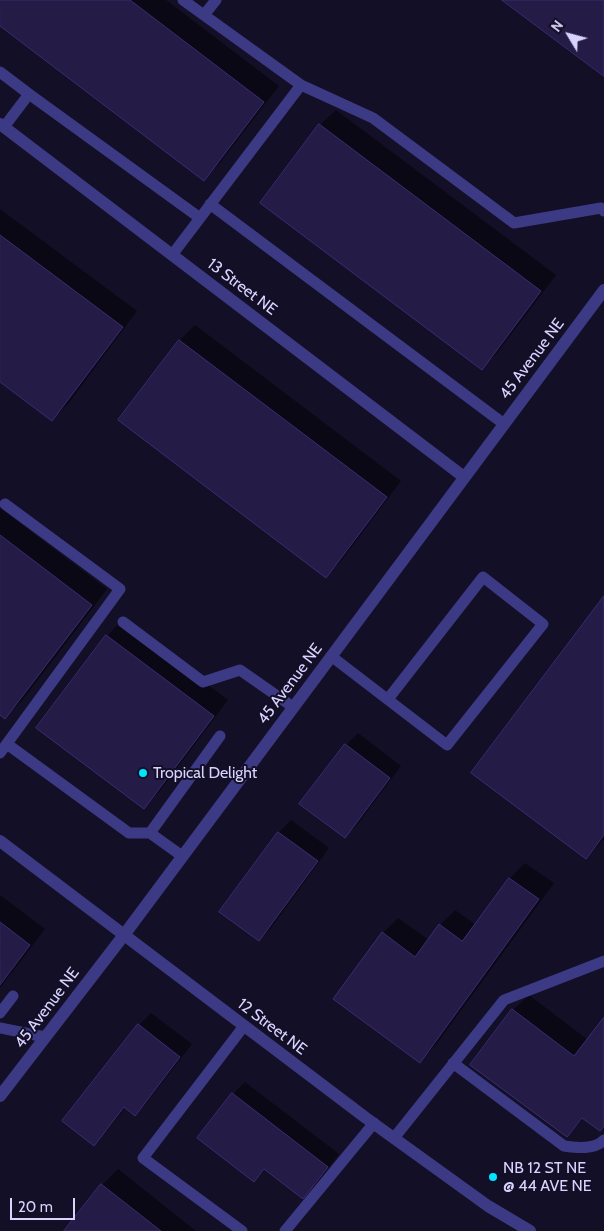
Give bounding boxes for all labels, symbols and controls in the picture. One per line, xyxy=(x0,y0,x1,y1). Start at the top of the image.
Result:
north arrow xyxy=(544,10,594,60)
text: N xyxy=(547,17,567,35)
street label: 13 Street NE xyxy=(203,255,281,319)
street label: 45 Avenue NE xyxy=(495,315,569,403)
street label: 45 Avenue NE xyxy=(253,640,327,728)
place label: Tropical Delight xyxy=(153,763,257,783)
marker: Tropical Delight xyxy=(137,767,149,779)
street label: 45 Avenue NE xyxy=(10,964,84,1052)
street label: 12 Street NE xyxy=(233,995,311,1059)
place label: NB 12 ST NE @ 44 AVE NE xyxy=(503,1158,592,1196)
marker: NB 12 ST NE @ 44 AVE NE xyxy=(487,1171,499,1183)
scale bar xyxy=(12,1188,78,1220)
text: 20 m xyxy=(18,1198,53,1216)

